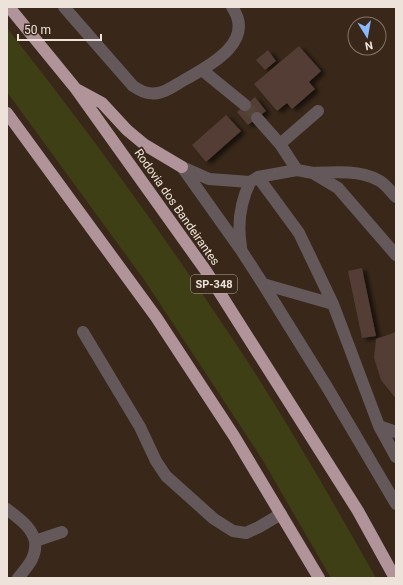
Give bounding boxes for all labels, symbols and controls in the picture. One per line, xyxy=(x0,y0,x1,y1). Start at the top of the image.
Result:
scale bar xyxy=(18,16,101,42)
north arrow xyxy=(347,16,387,56)
text: 50 m xyxy=(24,23,51,37)
text: N xyxy=(364,38,374,52)
street label: Rodovia dos Bandeirantes xyxy=(131,146,223,268)
road number: SP-348 xyxy=(191,275,237,293)

